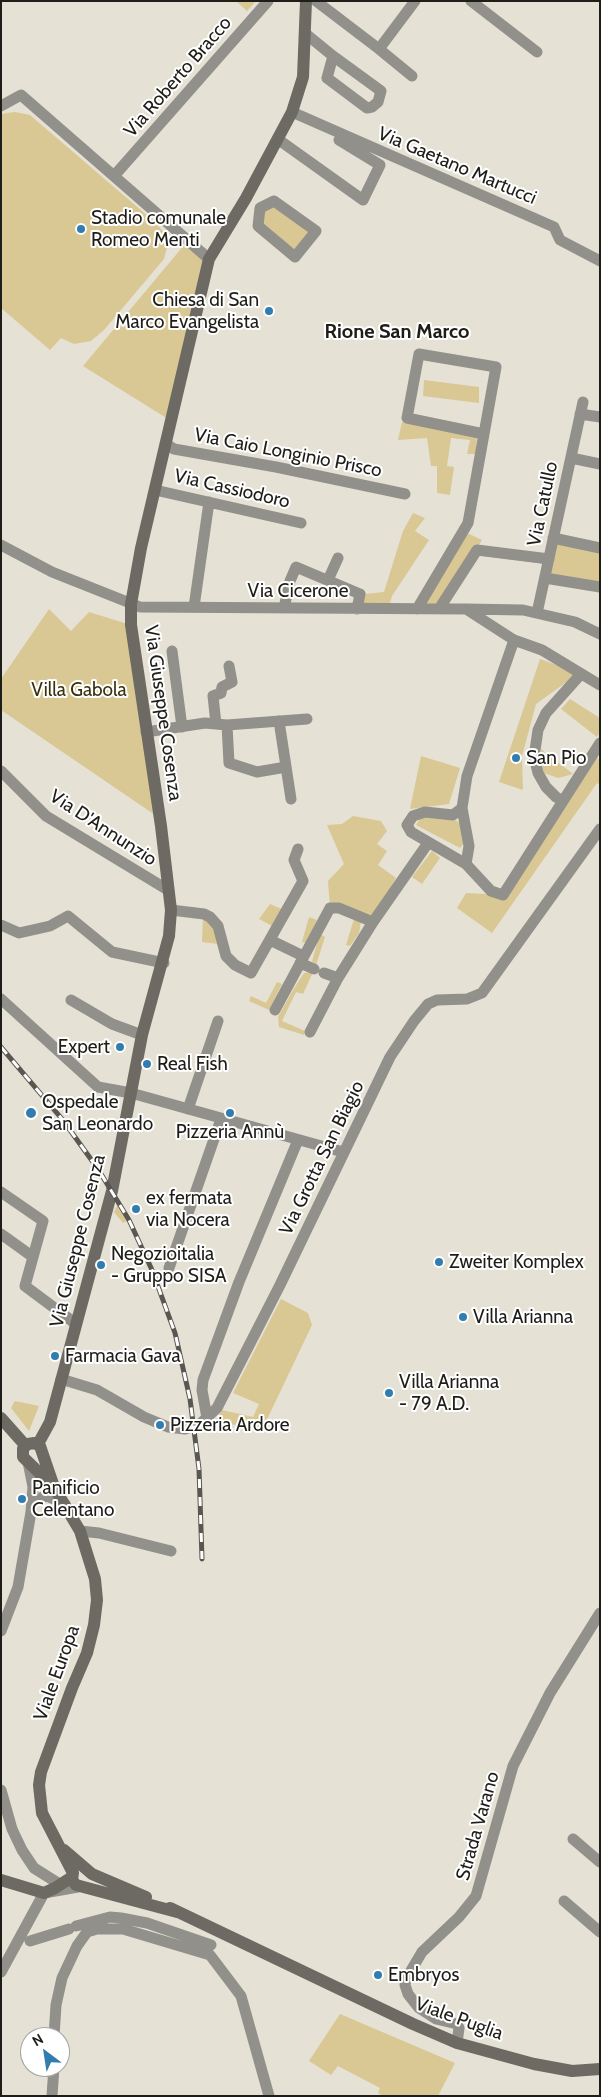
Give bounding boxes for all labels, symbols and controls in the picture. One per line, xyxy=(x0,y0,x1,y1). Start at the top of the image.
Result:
street label: Via Roberto Bracco xyxy=(119,12,237,142)
street label: Via Gaetano Martucci xyxy=(374,122,540,210)
place label: Stadio comunale Romeo Menti xyxy=(91,207,226,251)
marker: Stadio comunale Romeo Menti xyxy=(75,223,87,235)
place label: Chiesa di San Marco Evangelista xyxy=(115,289,259,333)
marker: Chiesa di San Marco Evangelista xyxy=(263,305,275,317)
district label: Rione San Marco xyxy=(325,320,469,344)
street label: Via Caio Longinio Prisco xyxy=(192,424,384,482)
street label: Via Catullo xyxy=(523,459,563,549)
street label: Via Cassiodoro xyxy=(172,465,292,513)
street label: Via Cicerone xyxy=(248,580,348,602)
street label: Via Giuseppe Cosenza xyxy=(139,624,187,802)
park label: Villa Gabola xyxy=(31,679,127,701)
place label: San Pio xyxy=(526,747,586,769)
marker: San Pio xyxy=(510,752,522,764)
street label: Via D'Annunzio xyxy=(45,785,161,871)
place label: Expert xyxy=(58,1036,110,1058)
marker: Expert xyxy=(114,1041,126,1053)
place label: Real Fish xyxy=(157,1053,228,1075)
marker: Real Fish xyxy=(141,1058,153,1070)
street label: Via Grotta San Biagio xyxy=(275,1077,369,1239)
place label: Ospedale San Leonardo xyxy=(42,1091,153,1135)
marker: Ospedale San Leonardo xyxy=(24,1106,38,1120)
marker: Pizzeria Annù xyxy=(224,1107,236,1119)
place label: Pizzeria Annù xyxy=(176,1121,284,1143)
street label: Via Giuseppe Cosenza xyxy=(45,1152,111,1330)
place label: ex fermata via Nocera xyxy=(146,1187,232,1231)
marker: ex fermata via Nocera xyxy=(130,1203,142,1215)
place label: Negozioitalia - Gruppo SISA xyxy=(111,1243,227,1287)
place label: Zweiter Komplex xyxy=(449,1251,584,1273)
marker: Zweiter Komplex xyxy=(433,1256,445,1268)
marker: Negozioitalia - Gruppo SISA xyxy=(95,1259,107,1271)
place label: Villa Arianna xyxy=(473,1306,573,1328)
marker: Villa Arianna xyxy=(457,1311,469,1323)
place label: Farmacia Gava xyxy=(65,1345,181,1367)
marker: Farmacia Gava xyxy=(49,1350,61,1362)
place label: Villa Arianna - 79 A.D. xyxy=(399,1371,499,1415)
marker: Villa Arianna - 79 A.D. xyxy=(383,1387,395,1399)
place label: Pizzeria Ardore xyxy=(170,1414,290,1436)
marker: Pizzeria Ardore xyxy=(154,1419,166,1431)
place label: Panificio Celentano xyxy=(32,1477,114,1521)
marker: Panificio Celentano xyxy=(16,1493,28,1505)
street label: Viale Europa xyxy=(29,1622,85,1724)
street label: Strada Varano xyxy=(452,1769,504,1883)
place label: Embryos xyxy=(388,1964,459,1986)
marker: Embryos xyxy=(372,1969,384,1981)
street label: Viale Puglia xyxy=(412,1993,506,2045)
north arrow xyxy=(20,2027,70,2077)
text: N xyxy=(29,2030,47,2050)

